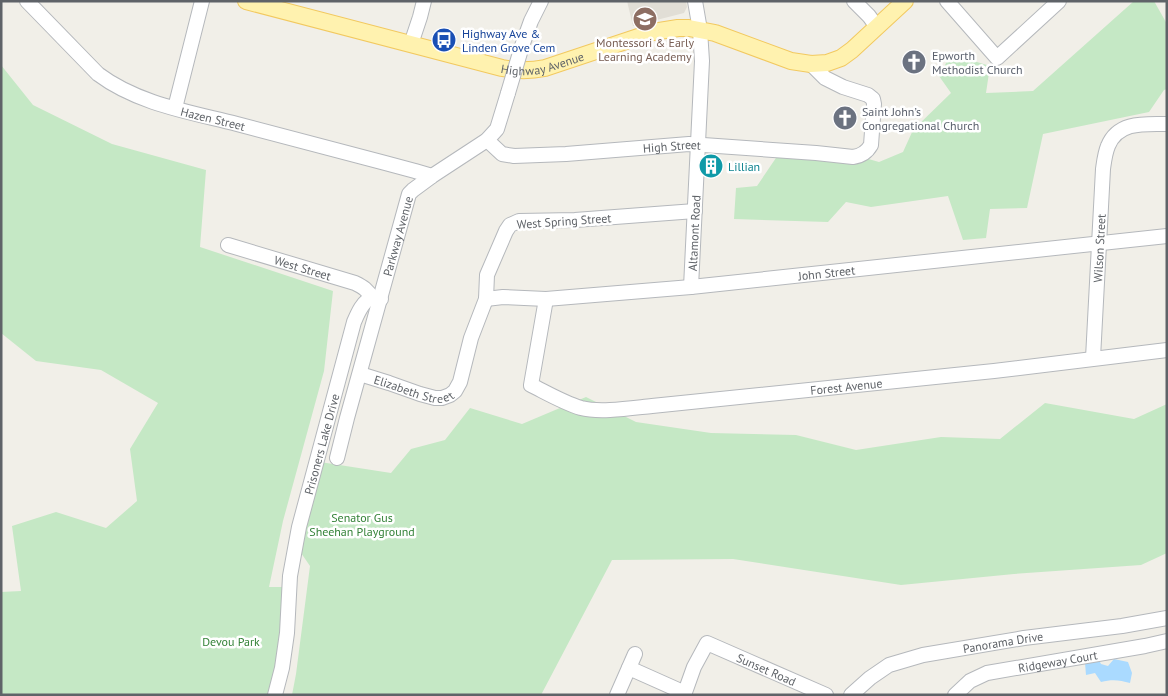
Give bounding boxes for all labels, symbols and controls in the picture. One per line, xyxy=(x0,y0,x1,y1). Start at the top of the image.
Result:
school or university icon: Montessori & Early Learning Academy xyxy=(632,6,658,32)
place label: Highway Ave & Linden Grove Cem xyxy=(462,26,555,55)
bus stop icon: Highway Ave & Linden Grove Cem xyxy=(431,27,457,53)
place label: Montessori & Early Learning Academy xyxy=(596,35,694,64)
street label: Highway Avenue xyxy=(500,48,586,78)
place label: Epworth Methodist Church xyxy=(932,48,1023,77)
church icon: Epworth Methodist Church xyxy=(901,49,927,75)
street label: Hazen Street xyxy=(179,103,247,133)
place label: Saint John’s Congregational Church xyxy=(862,104,979,133)
church icon: Saint John’s Congregational Church xyxy=(832,105,858,131)
street label: High Street xyxy=(642,136,701,155)
building icon: Lillian xyxy=(698,153,724,179)
place label: Lillian xyxy=(728,159,760,174)
street label: Parkway Avenue xyxy=(379,194,416,278)
street label: Altamont Road xyxy=(684,195,703,271)
street label: West Spring Street xyxy=(516,210,612,232)
street label: Wilson Street xyxy=(1090,213,1108,283)
street label: West Street xyxy=(273,252,333,283)
street label: John Street xyxy=(796,262,856,283)
street label: Elizabeth Street xyxy=(372,371,457,406)
street label: Forest Avenue xyxy=(809,375,883,397)
street label: Prisoners Lake Drive xyxy=(301,392,342,496)
park label: Senator Gus Sheehan Playground xyxy=(309,510,415,539)
street label: Panorama Drive xyxy=(962,628,1044,656)
park label: Devou Park xyxy=(202,634,260,649)
street label: Ridgeway Court xyxy=(1017,647,1099,675)
street label: Sunset Road xyxy=(735,649,799,689)

